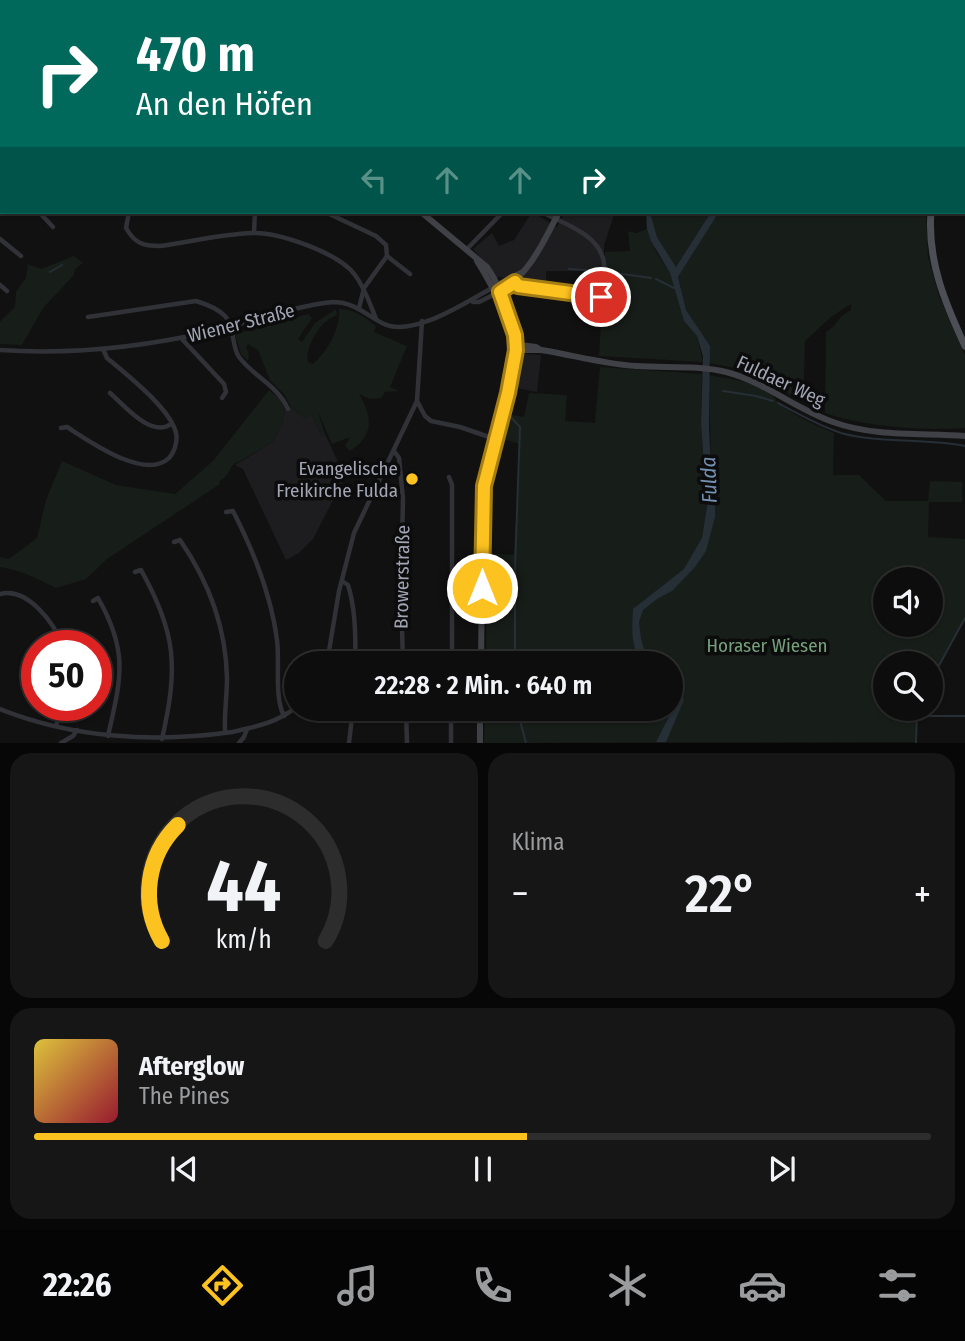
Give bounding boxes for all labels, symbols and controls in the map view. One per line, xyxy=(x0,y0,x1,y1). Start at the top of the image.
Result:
text: 470 m xyxy=(136,25,255,84)
icon: right xyxy=(21,28,112,119)
text: An den Höfen xyxy=(136,85,313,123)
icon: left xyxy=(355,161,393,199)
icon: ahead xyxy=(428,161,466,199)
icon: ahead xyxy=(501,161,539,199)
icon: right xyxy=(574,161,612,199)
pin xyxy=(571,267,631,327)
icon: arrive xyxy=(582,278,620,316)
street label: Wiener Straße xyxy=(185,299,297,347)
street label: Fuldaer Weg xyxy=(733,351,829,411)
water label: Fulda xyxy=(695,456,723,504)
place label: Evangelische Freikirche Fulda xyxy=(276,457,398,502)
marker: Evangelische Freikirche Fulda xyxy=(404,471,420,487)
street label: Browerstraße xyxy=(390,525,414,629)
position arrow xyxy=(445,551,519,625)
map controls xyxy=(873,567,943,721)
button: sound xyxy=(873,567,943,637)
speed limit sign: 50 xyxy=(21,630,112,721)
park label: Horaser Wiesen xyxy=(706,634,828,657)
button: search xyxy=(873,651,943,721)
text: 22:28 · 2 Min. · 640 m xyxy=(375,670,592,701)
text: Klima xyxy=(512,828,565,856)
text: 44 xyxy=(206,844,281,931)
text: 22° xyxy=(685,863,757,926)
text: − xyxy=(512,871,529,917)
text: + xyxy=(914,871,931,917)
text: km/h xyxy=(216,925,272,955)
text: Afterglow xyxy=(139,1051,244,1082)
text: The Pines xyxy=(139,1082,230,1110)
icon: previous xyxy=(165,1150,203,1188)
icon: pause xyxy=(464,1150,502,1188)
icon: next xyxy=(763,1150,801,1188)
icon: directions xyxy=(198,1261,247,1310)
icon: music xyxy=(333,1261,382,1310)
icon: phone xyxy=(468,1261,517,1310)
icon: climate xyxy=(603,1261,652,1310)
icon: car xyxy=(738,1261,787,1310)
icon: filters xyxy=(873,1261,922,1310)
text: 22:26 xyxy=(43,1266,112,1304)

